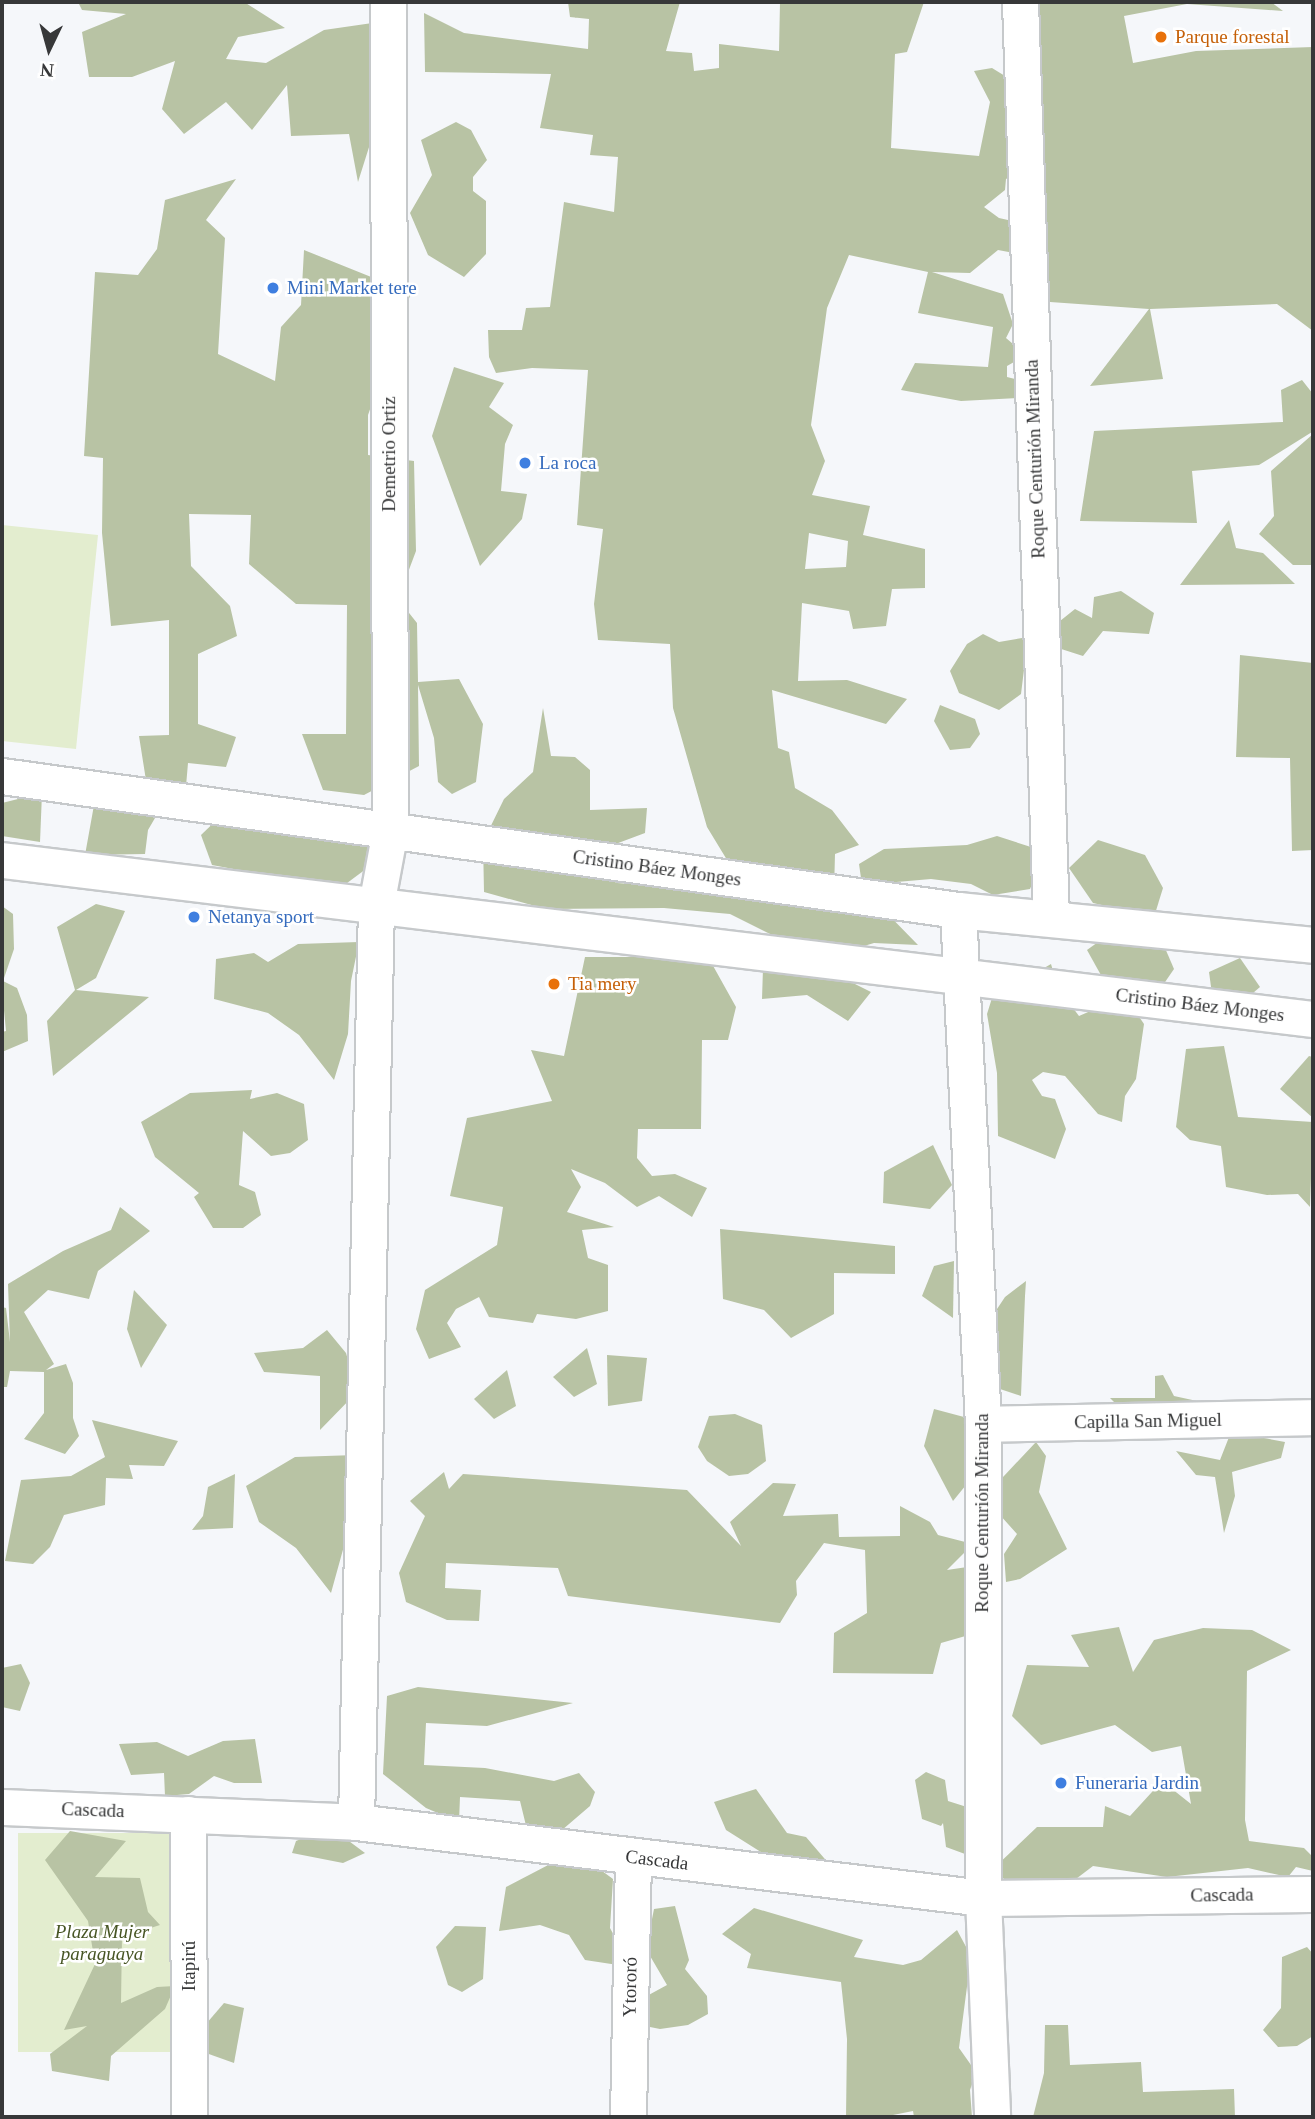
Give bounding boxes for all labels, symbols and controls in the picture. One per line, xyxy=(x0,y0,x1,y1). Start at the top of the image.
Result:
north arrow xyxy=(14,14,84,84)
place label: Parque forestal xyxy=(1175,26,1289,48)
marker: Parque forestal xyxy=(1153,29,1169,45)
text: N xyxy=(39,59,55,81)
place label: Mini Market tere xyxy=(287,277,417,299)
marker: Mini Market tere xyxy=(265,280,281,296)
street label: Roque Centurión Miranda xyxy=(1020,359,1050,559)
street label: Demetrio Ortiz xyxy=(378,396,400,512)
place label: La roca xyxy=(539,452,596,474)
marker: La roca xyxy=(517,455,533,471)
street label: Cristino Báez Monges xyxy=(571,845,743,891)
place label: Netanya sport xyxy=(208,906,314,928)
marker: Netanya sport xyxy=(186,909,202,925)
place label: Tia mery xyxy=(568,973,636,995)
marker: Tia mery xyxy=(546,976,562,992)
street label: Cristino Báez Monges xyxy=(1114,983,1286,1027)
street label: Capilla San Miguel xyxy=(1074,1408,1222,1434)
street label: Roque Centurión Miranda xyxy=(971,1413,993,1613)
place label: Funeraria Jardin xyxy=(1075,1772,1199,1794)
marker: Funeraria Jardin xyxy=(1053,1775,1069,1791)
street label: Cascada xyxy=(61,1798,125,1822)
street label: Cascada xyxy=(624,1845,690,1875)
street label: Cascada xyxy=(1190,1883,1254,1907)
park label: Plaza Mujer paraguaya xyxy=(55,1921,149,1965)
street label: Itapirú xyxy=(178,1941,200,1991)
street label: Ytororó xyxy=(618,1957,642,2017)

